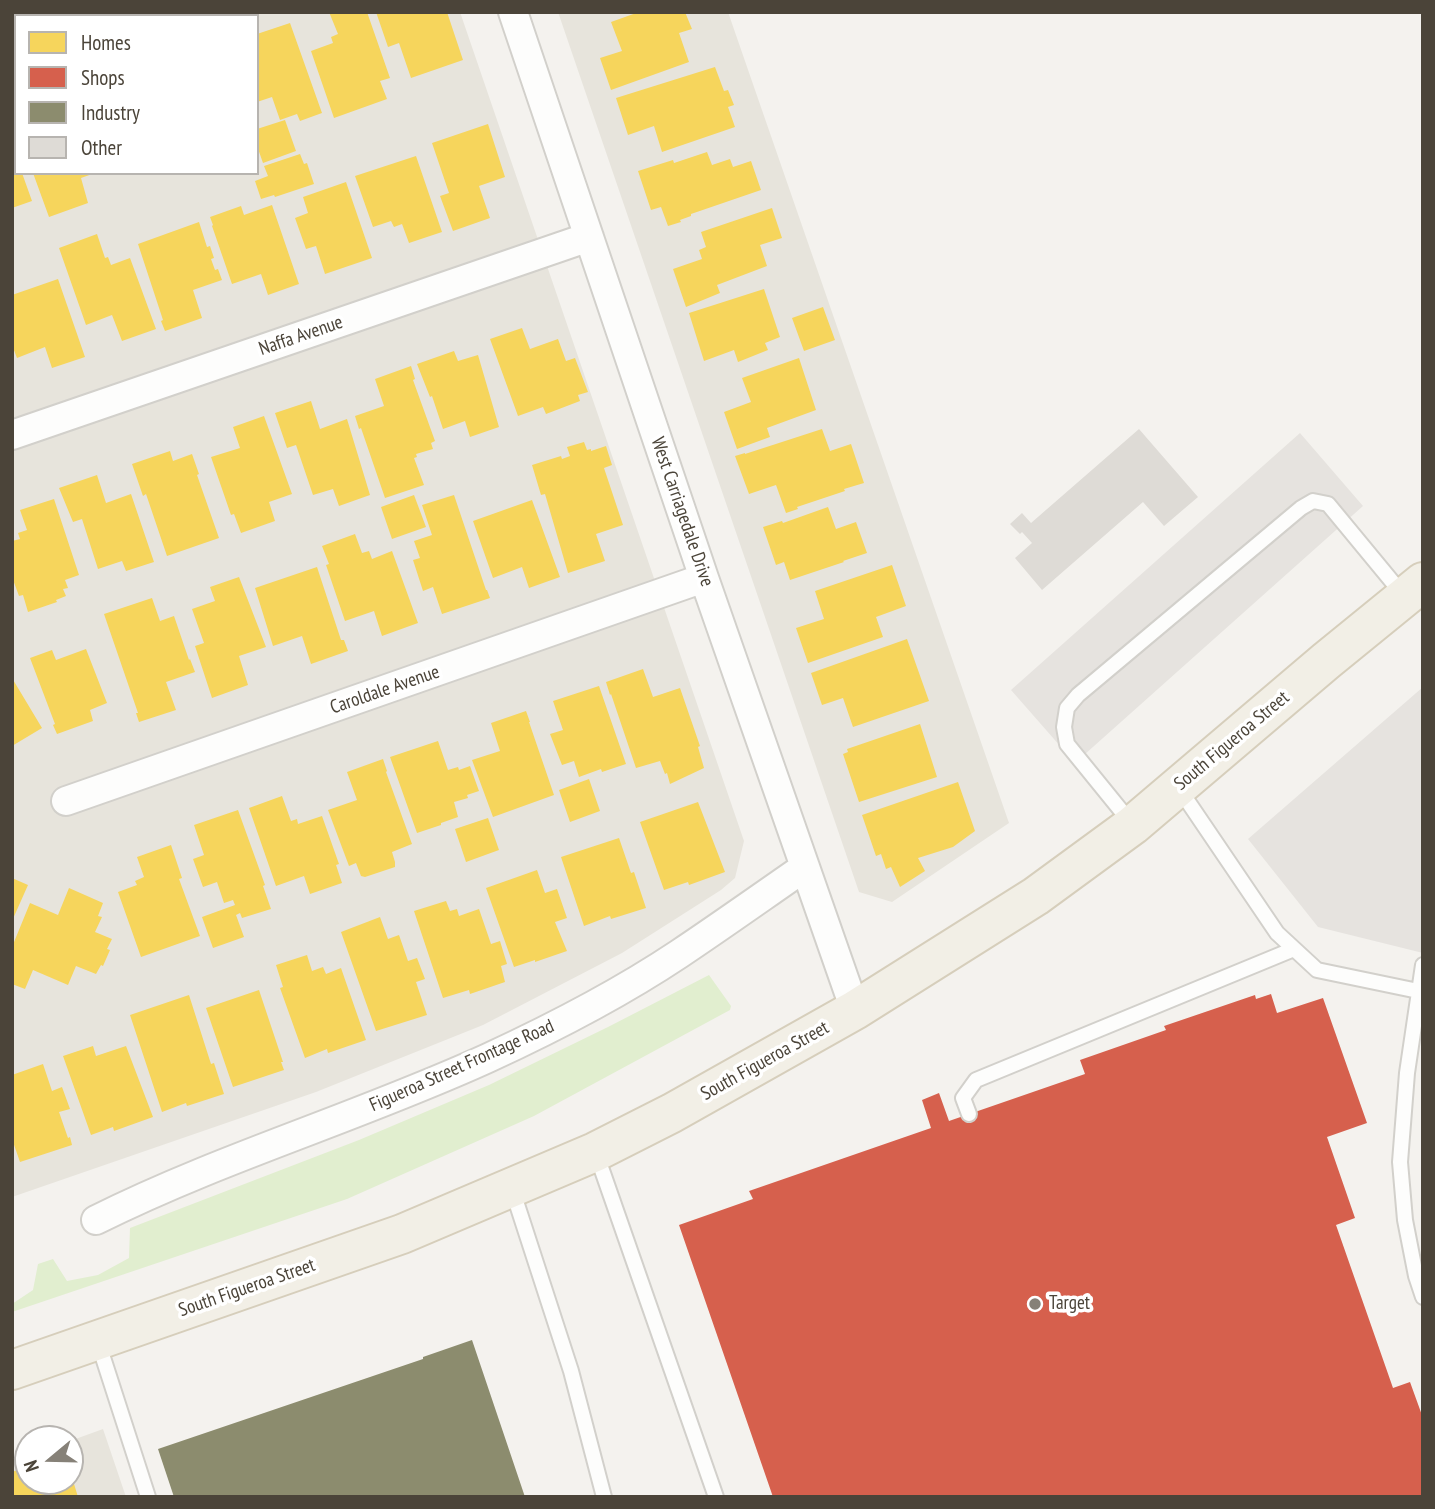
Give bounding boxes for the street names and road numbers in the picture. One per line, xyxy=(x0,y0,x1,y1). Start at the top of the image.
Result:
street label: Naffa Avenue xyxy=(256,311,346,361)
street label: West Carriagedale Drive xyxy=(646,434,718,590)
street label: Caroldale Avenue xyxy=(327,661,443,719)
street label: South Figueroa Street xyxy=(1170,686,1294,796)
street label: Figueroa Street Frontage Road xyxy=(366,1015,558,1117)
street label: South Figueroa Street xyxy=(697,1016,833,1106)
street label: South Figueroa Street xyxy=(176,1254,318,1322)

